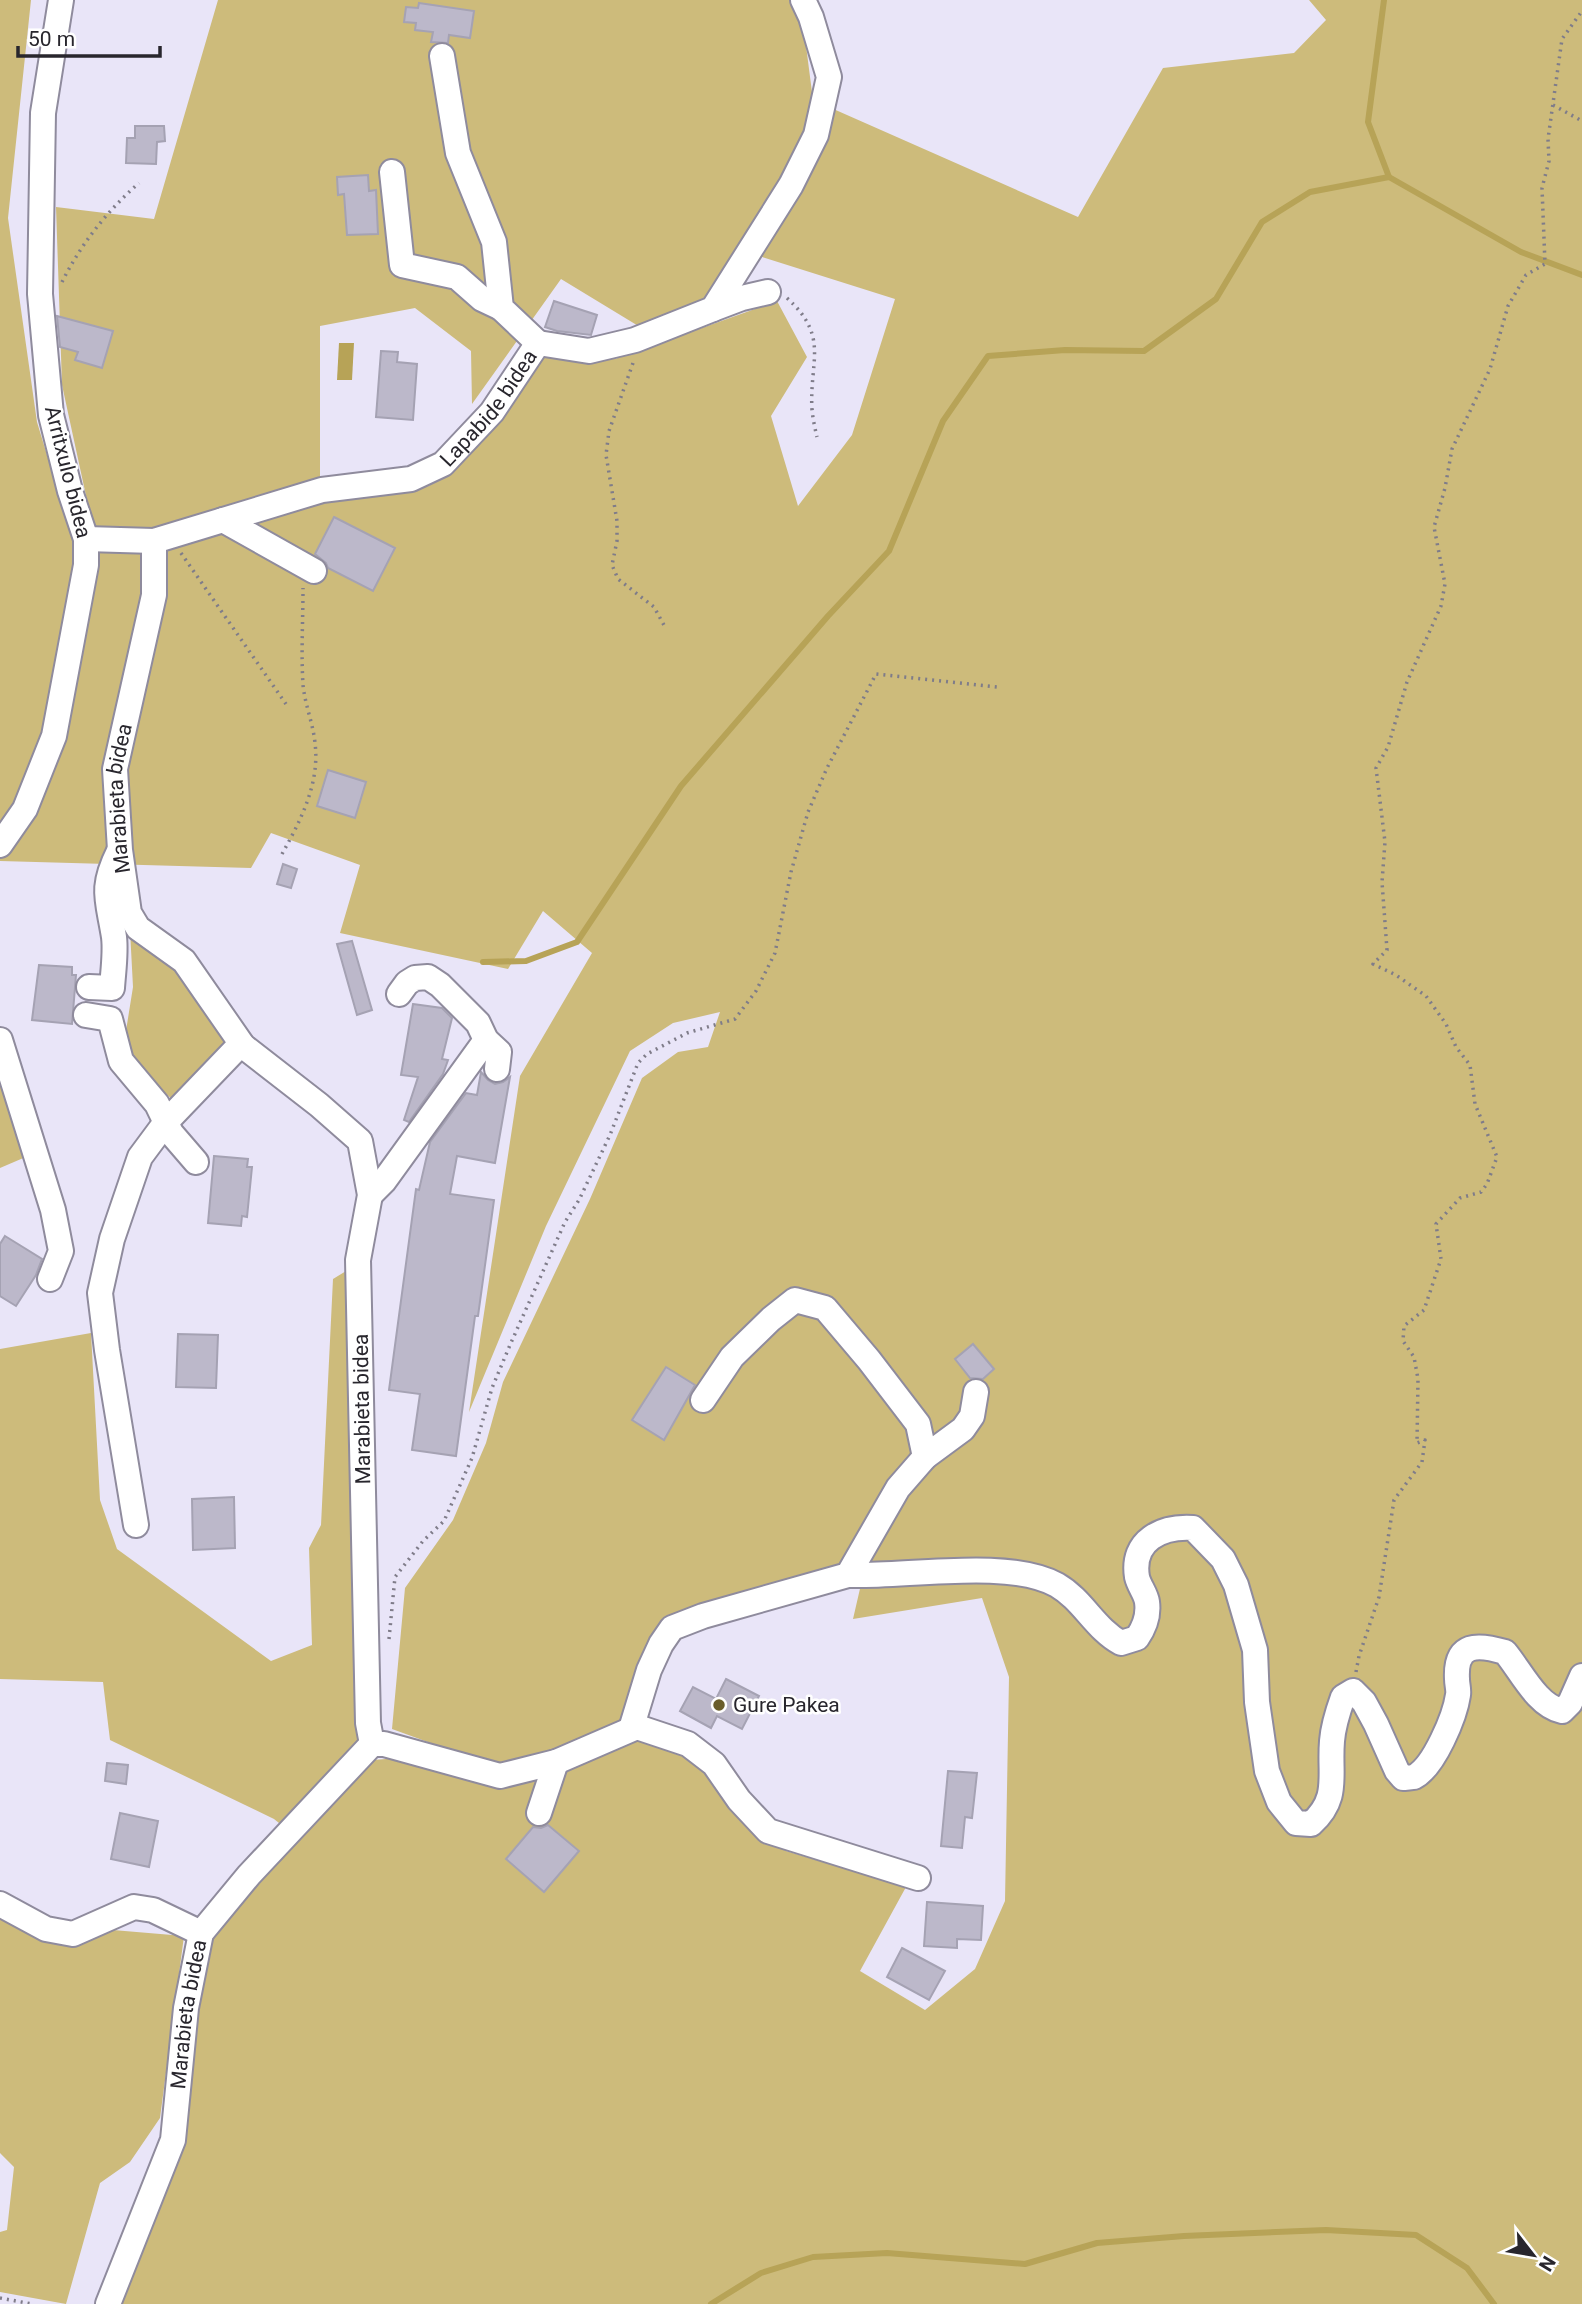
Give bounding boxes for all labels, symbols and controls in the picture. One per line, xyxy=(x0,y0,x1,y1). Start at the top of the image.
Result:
scale bar xyxy=(18,14,159,58)
text: 50 m xyxy=(28,27,75,51)
street label: Lapabide bidea xyxy=(435,345,542,471)
street label: Arritxulo bidea xyxy=(40,403,96,541)
street label: Marabieta bidea xyxy=(102,721,137,875)
street label: Marabieta bidea xyxy=(349,1333,375,1485)
place label: Gure Pakea xyxy=(733,1693,840,1717)
marker: Gure Pakea xyxy=(711,1697,727,1713)
street label: Marabieta bidea xyxy=(166,1938,211,2090)
north arrow xyxy=(1498,2220,1568,2290)
text: N xyxy=(1534,2252,1560,2275)

